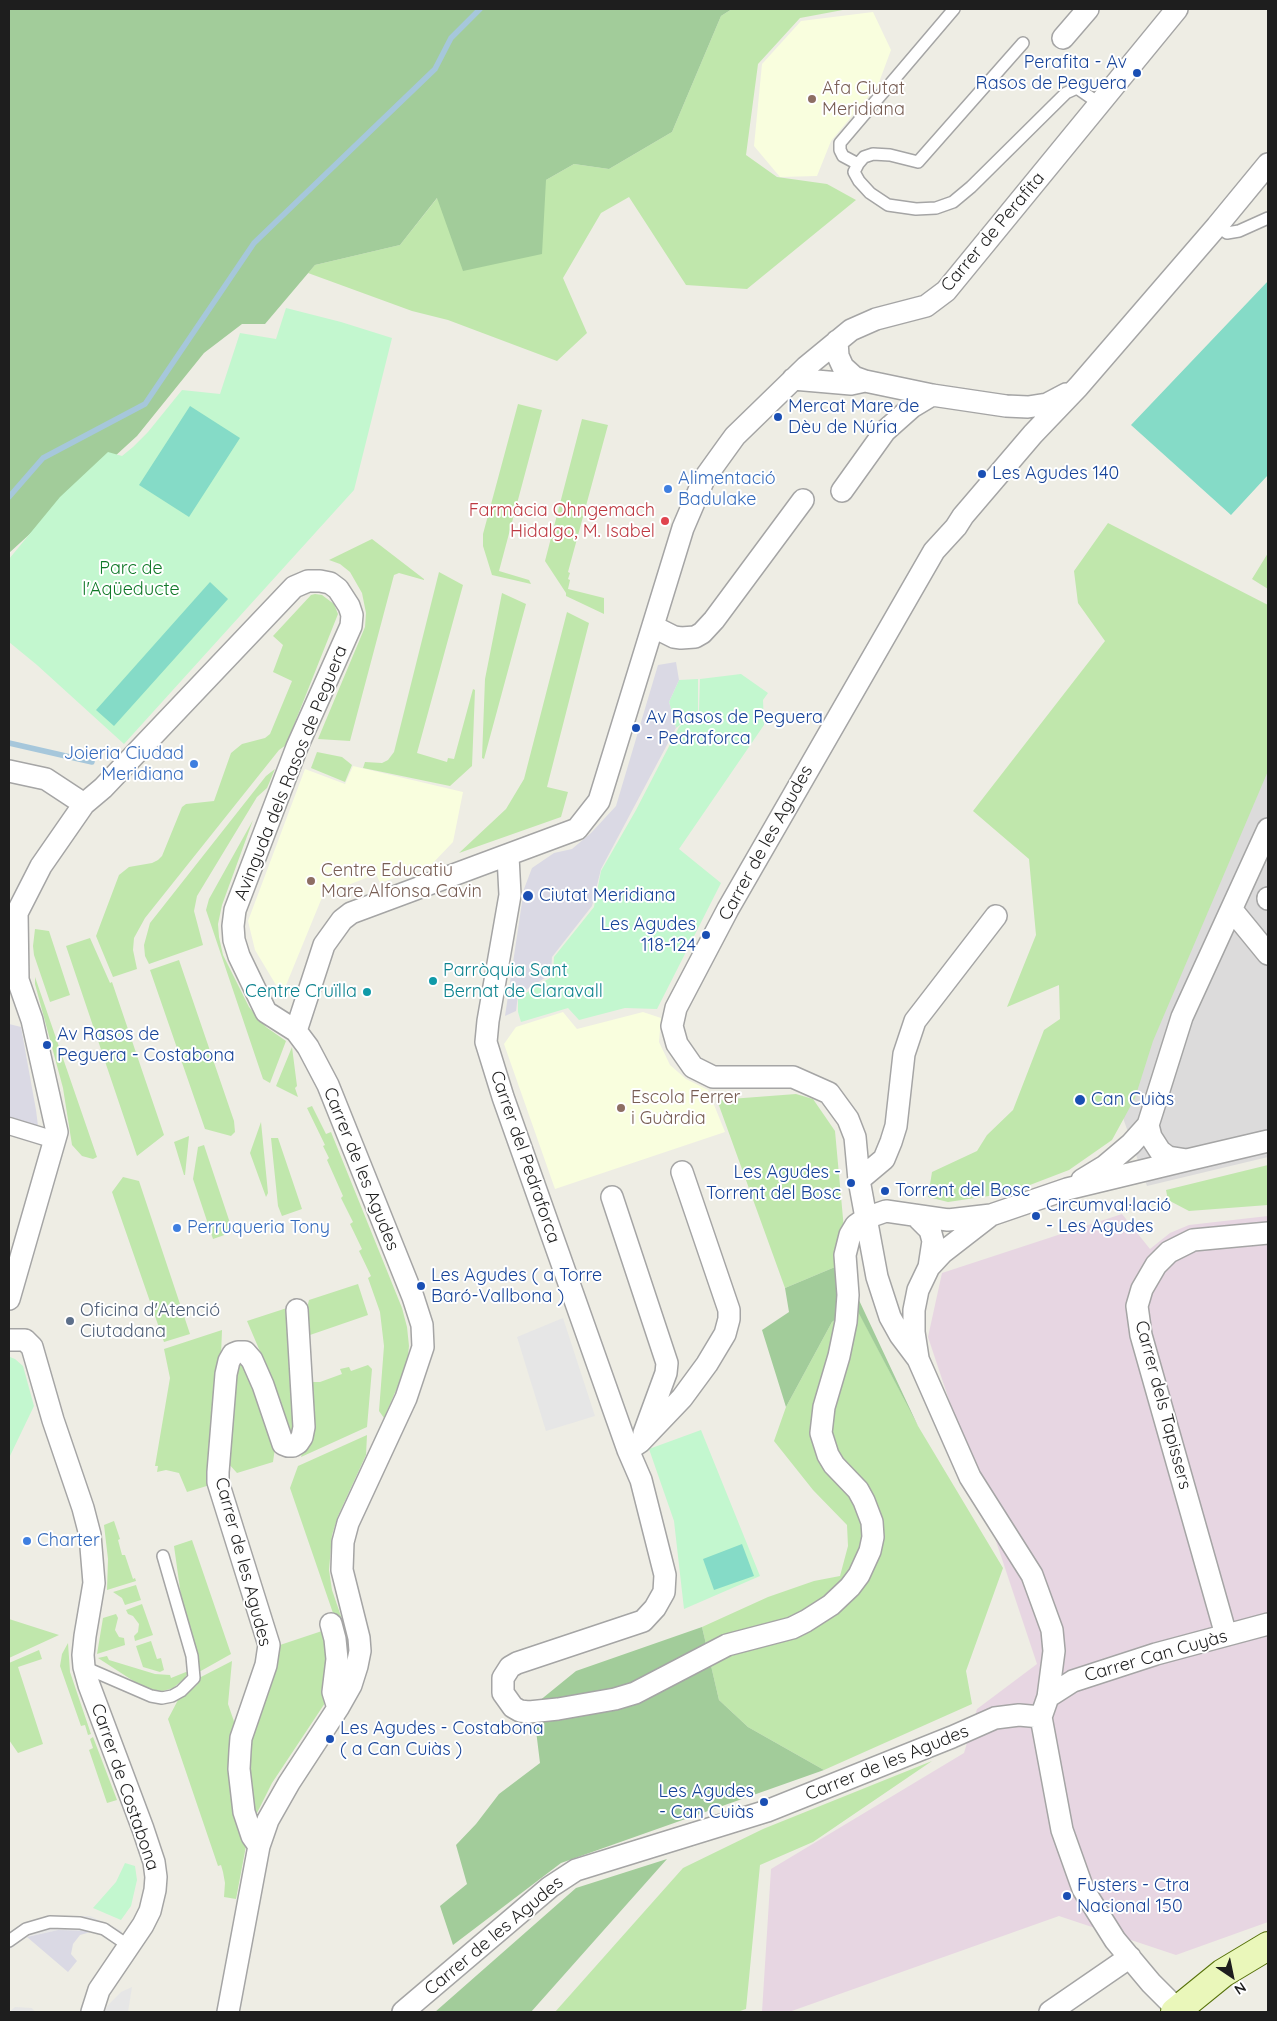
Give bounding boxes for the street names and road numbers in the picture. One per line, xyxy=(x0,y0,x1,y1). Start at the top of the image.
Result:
street label: Carrer de Perafita xyxy=(937,168,1049,296)
street label: Avinguda dels Rasos de Peguera xyxy=(230,642,352,904)
street label: Carrer de les Agudes xyxy=(714,762,818,924)
street label: Carrer del Pedraforca xyxy=(485,1068,565,1246)
street label: Carrer de les Agudes xyxy=(318,1084,404,1254)
street label: Carrer dels Tapissers xyxy=(1130,1318,1196,1492)
street label: Carrer de les Agudes xyxy=(210,1475,276,1649)
street label: Carrer Can Cuyàs xyxy=(1082,1625,1230,1687)
street label: Carrer de Costabona xyxy=(86,1701,164,1873)
street label: Carrer de les Agudes xyxy=(802,1720,972,1806)
street label: Carrer de les Agudes xyxy=(420,1872,568,2000)

